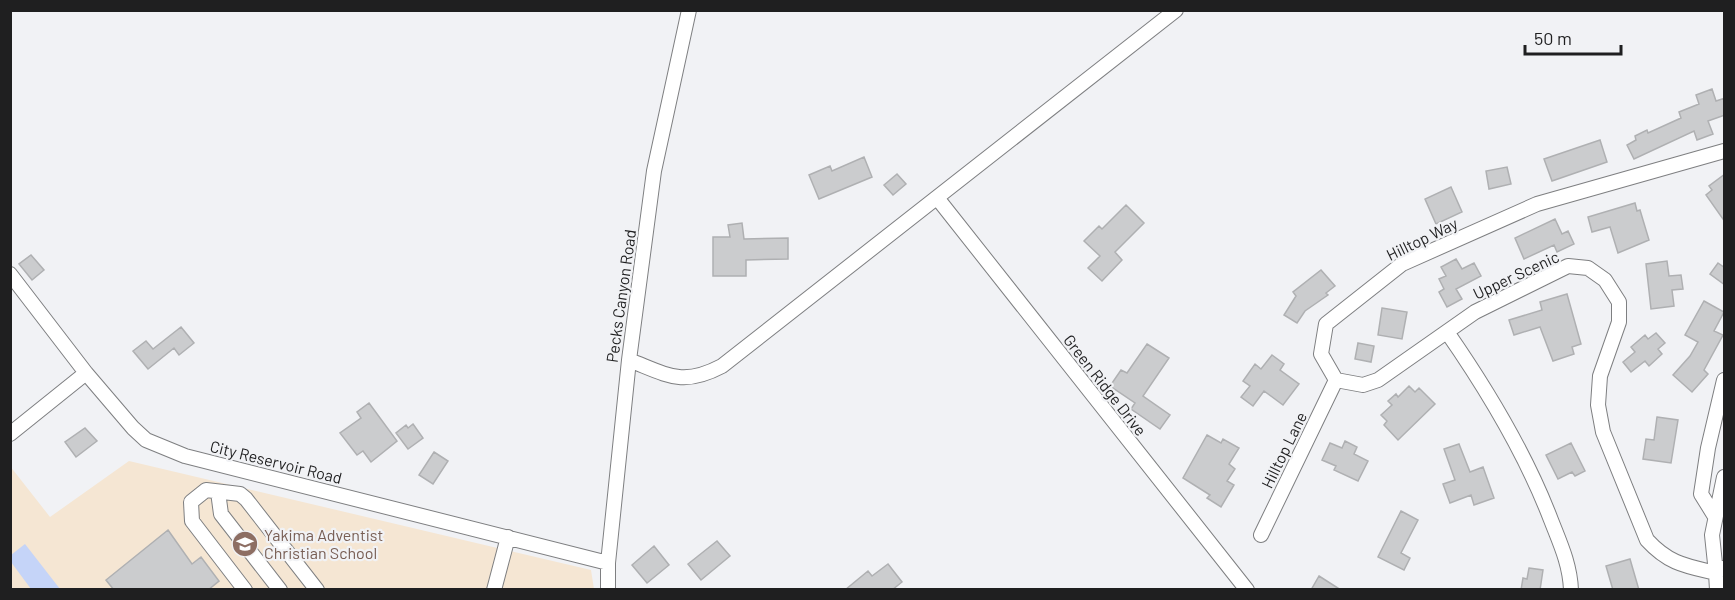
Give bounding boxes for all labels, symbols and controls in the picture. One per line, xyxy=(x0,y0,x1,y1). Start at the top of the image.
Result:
scale bar xyxy=(1525,18,1621,56)
text: 50 m xyxy=(1534,27,1572,49)
street label: Hilltop Way xyxy=(1383,213,1461,264)
street label: Pecks Canyon Road xyxy=(602,228,639,364)
street label: Upper Scenic xyxy=(1470,246,1562,303)
street label: Green Ridge Drive xyxy=(1060,330,1151,439)
street label: Hilltop Lane xyxy=(1257,409,1310,491)
street label: City Reservoir Road xyxy=(208,436,344,487)
place label: Yakima Adventist Christian School xyxy=(264,525,383,562)
school or university icon: Yakima Adventist Christian School xyxy=(230,529,260,559)

